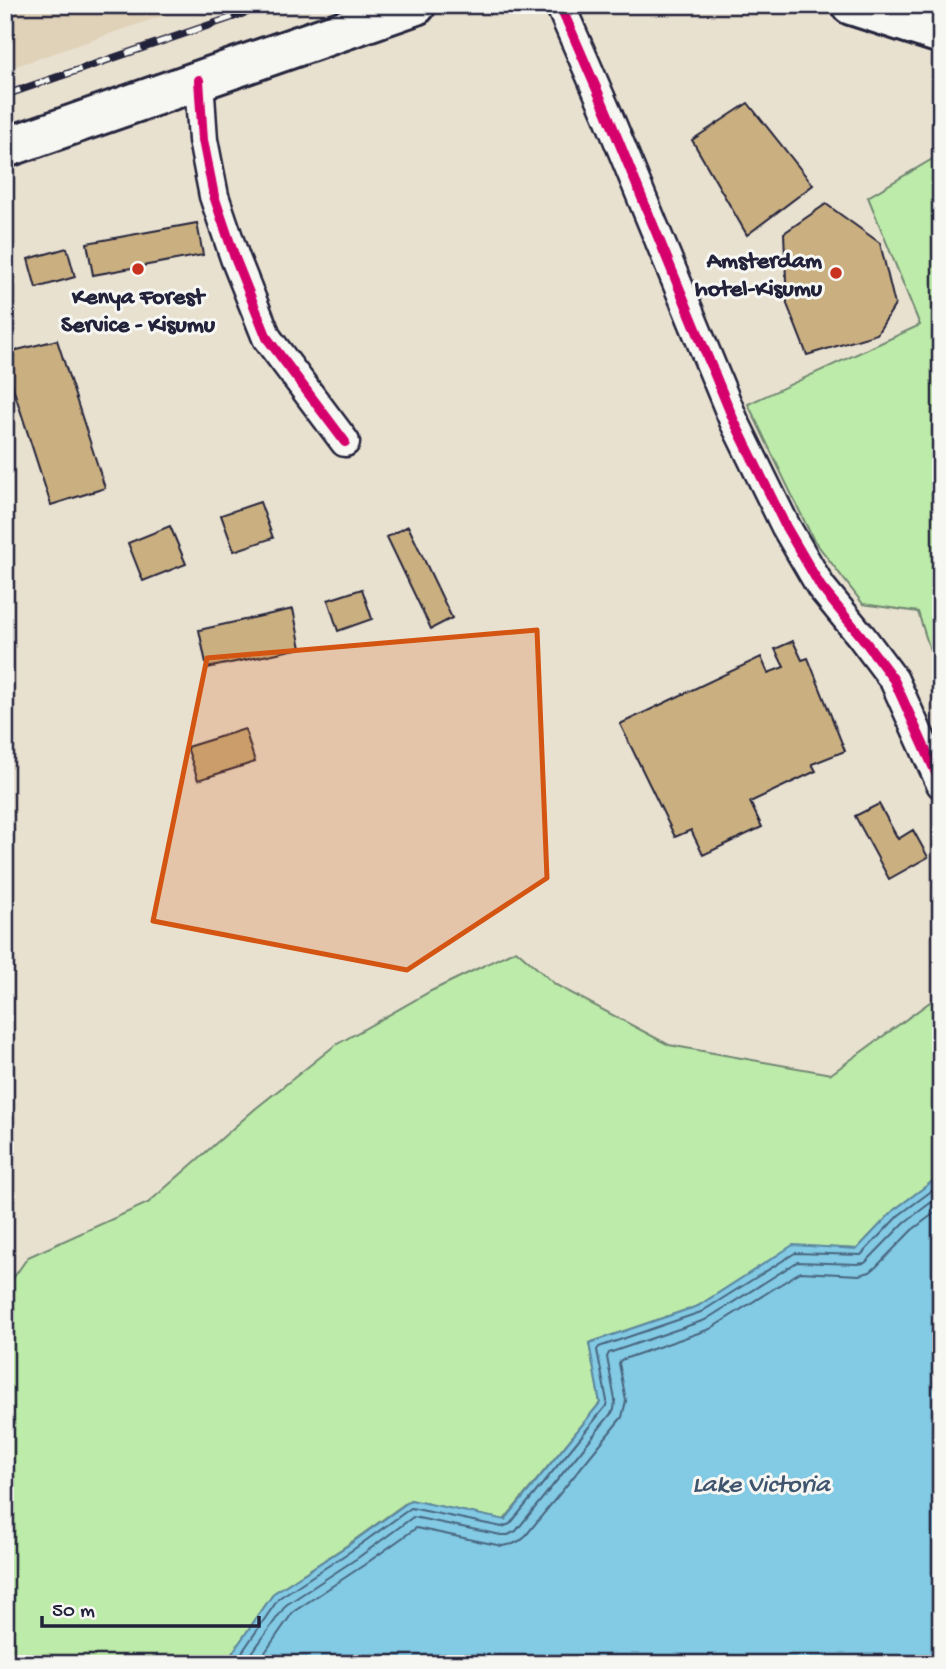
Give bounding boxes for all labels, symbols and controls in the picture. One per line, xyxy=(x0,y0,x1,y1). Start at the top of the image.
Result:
place label: Amsterdam hotel-Kisumu xyxy=(695,248,823,305)
marker: Kenya Forest Service - Kisumu xyxy=(130,261,146,277)
marker: Amsterdam hotel-Kisumu xyxy=(828,265,844,281)
place label: Kenya Forest Service - Kisumu xyxy=(61,284,216,341)
water label: Lake Victoria xyxy=(692,1471,831,1502)
scale bar xyxy=(42,1585,259,1629)
text: 50 m xyxy=(52,1600,95,1625)

